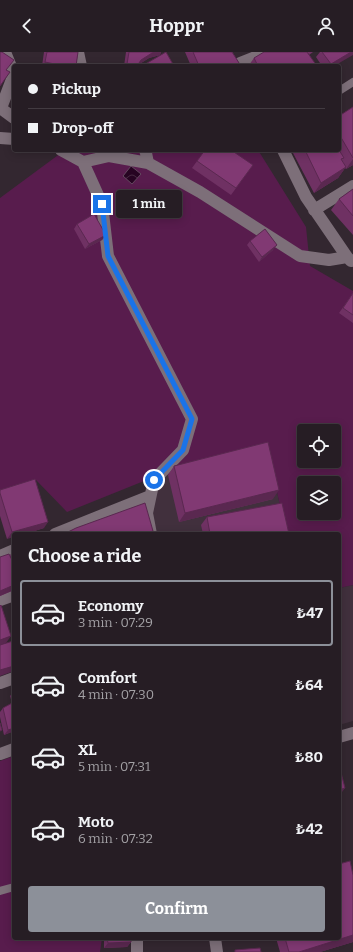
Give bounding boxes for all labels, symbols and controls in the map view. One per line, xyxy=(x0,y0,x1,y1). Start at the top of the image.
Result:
icon: back xyxy=(16,15,38,37)
text: Hoppr xyxy=(149,15,204,37)
icon: person xyxy=(315,15,337,37)
text: Pickup xyxy=(52,80,101,98)
text: Drop-off xyxy=(52,119,113,137)
callout: 1 min xyxy=(116,190,182,218)
route end xyxy=(93,195,111,213)
text: 1 min xyxy=(133,196,165,211)
map controls xyxy=(297,424,341,520)
button: locate xyxy=(297,424,341,468)
route start xyxy=(145,471,163,489)
button: layers xyxy=(297,476,341,520)
text: Choose a ride xyxy=(28,545,141,567)
icon: car xyxy=(30,595,66,631)
text: Economy xyxy=(78,597,144,615)
text: ₺47 xyxy=(296,604,323,622)
text: 3 min · 07:29 xyxy=(78,615,153,630)
icon: car xyxy=(30,667,66,703)
text: Comfort xyxy=(78,669,137,687)
text: ₺64 xyxy=(295,676,323,694)
text: 4 min · 07:30 xyxy=(78,687,154,702)
icon: car xyxy=(30,739,66,775)
text: XL xyxy=(78,741,97,759)
text: ₺80 xyxy=(294,748,323,766)
text: 5 min · 07:31 xyxy=(78,759,150,774)
icon: car xyxy=(30,811,66,847)
text: Moto xyxy=(78,813,114,831)
text: ₺42 xyxy=(295,820,323,838)
text: 6 min · 07:32 xyxy=(78,831,153,846)
button: Confirm xyxy=(28,886,325,932)

